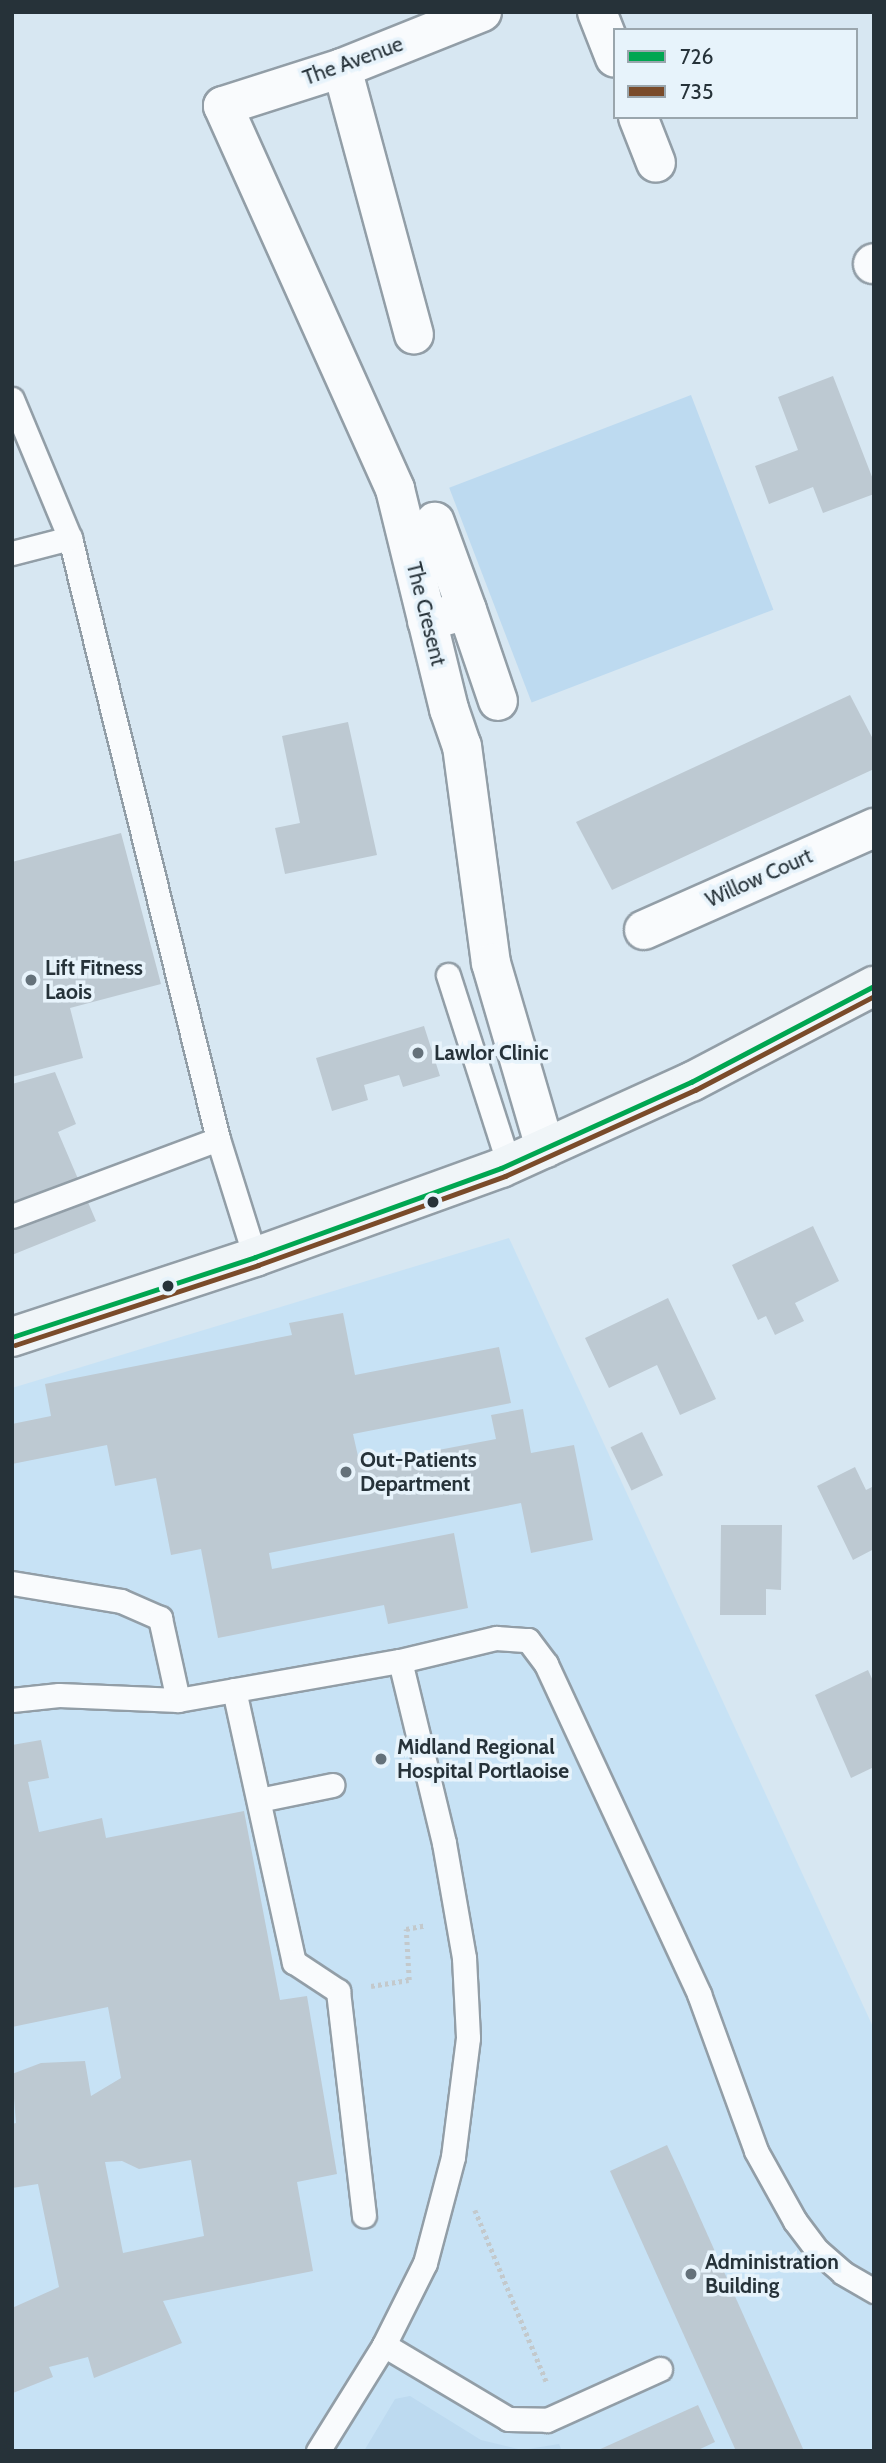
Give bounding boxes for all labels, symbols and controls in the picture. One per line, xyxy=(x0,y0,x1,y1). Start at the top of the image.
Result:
legend xyxy=(613,28,858,119)
street label: The Avenue xyxy=(300,31,406,91)
text: 726 xyxy=(680,44,714,69)
text: 735 xyxy=(680,79,713,104)
street label: The Cresent xyxy=(401,560,451,668)
street label: Willow Court xyxy=(702,843,816,913)
place label: Lift Fitness Laois xyxy=(45,955,143,1005)
marker: Lift Fitness Laois xyxy=(23,972,39,988)
place label: Lawlor Clinic xyxy=(434,1040,548,1066)
marker: Lawlor Clinic xyxy=(408,1043,428,1063)
unlabelled marker xyxy=(426,1195,440,1209)
unlabelled marker xyxy=(161,1279,175,1293)
place label: Out-Patients Department xyxy=(360,1447,477,1497)
marker: Out-Patients Department xyxy=(338,1464,354,1480)
place label: Midland Regional Hospital Portlaoise xyxy=(397,1734,569,1784)
marker: Midland Regional Hospital Portlaoise xyxy=(371,1749,391,1769)
place label: Administration Building xyxy=(705,2249,839,2299)
marker: Administration Building xyxy=(683,2266,699,2282)

